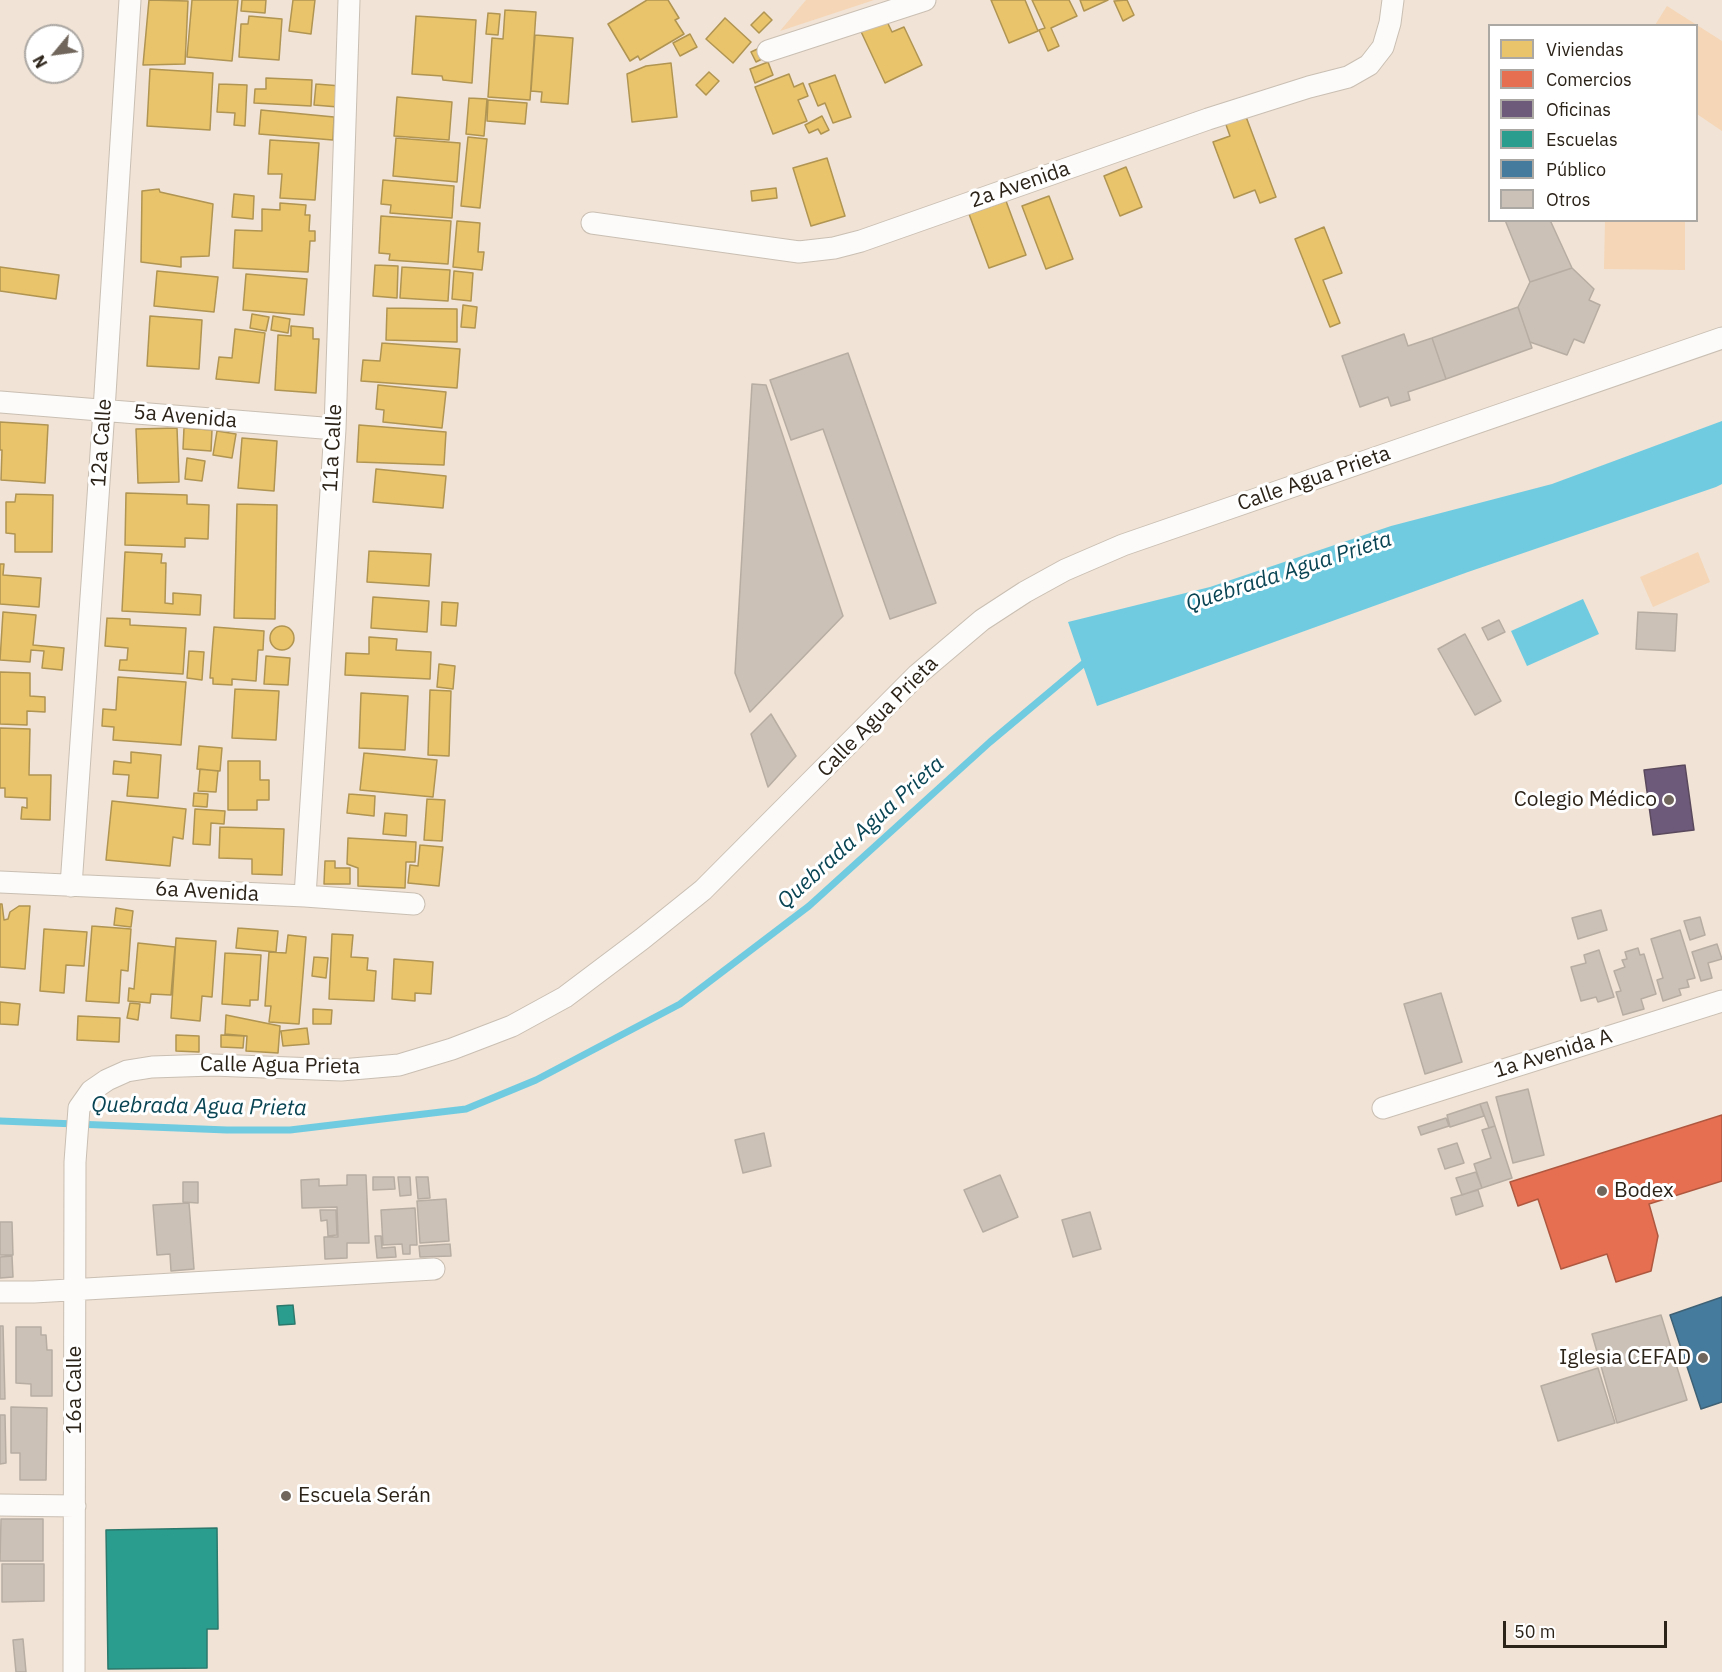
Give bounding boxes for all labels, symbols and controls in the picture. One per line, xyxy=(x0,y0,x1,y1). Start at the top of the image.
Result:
north arrow xyxy=(24,24,84,84)
legend xyxy=(1488,24,1698,222)
text: Viviendas xyxy=(1546,38,1624,61)
text: N xyxy=(28,52,52,72)
text: Comercios xyxy=(1546,68,1632,91)
text: Oficinas xyxy=(1546,98,1611,121)
text: Escuelas xyxy=(1546,128,1618,151)
street label: 2a Avenida xyxy=(967,156,1073,214)
text: Público xyxy=(1546,158,1606,181)
text: Otros xyxy=(1546,188,1590,211)
street label: 12a Calle xyxy=(86,398,118,488)
street label: 5a Avenida xyxy=(132,400,238,434)
street label: 11a Calle xyxy=(318,403,348,493)
street label: Calle Agua Prieta xyxy=(1234,441,1394,517)
water label: Quebrada Agua Prieta xyxy=(1183,526,1395,618)
street label: Calle Agua Prieta xyxy=(812,651,944,783)
water label: Quebrada Agua Prieta xyxy=(772,751,950,915)
place label: Colegio Médico xyxy=(1514,787,1657,813)
marker: Colegio Médico xyxy=(1662,793,1676,807)
street label: 6a Avenida xyxy=(154,877,260,907)
street label: 1a Avenida A xyxy=(1491,1024,1615,1084)
street label: Calle Agua Prieta xyxy=(200,1052,360,1080)
water label: Quebrada Agua Prieta xyxy=(91,1092,307,1122)
place label: Bodex xyxy=(1614,1178,1674,1204)
marker: Bodex xyxy=(1595,1184,1609,1198)
place label: Iglesia CEFAD xyxy=(1559,1345,1691,1371)
street label: 16a Calle xyxy=(62,1346,88,1434)
marker: Iglesia CEFAD xyxy=(1696,1351,1710,1365)
place label: Escuela Serán xyxy=(298,1483,431,1509)
marker: Escuela Serán xyxy=(279,1489,293,1503)
scale bar xyxy=(1506,1609,1670,1647)
text: 50 m xyxy=(1514,1620,1556,1643)

